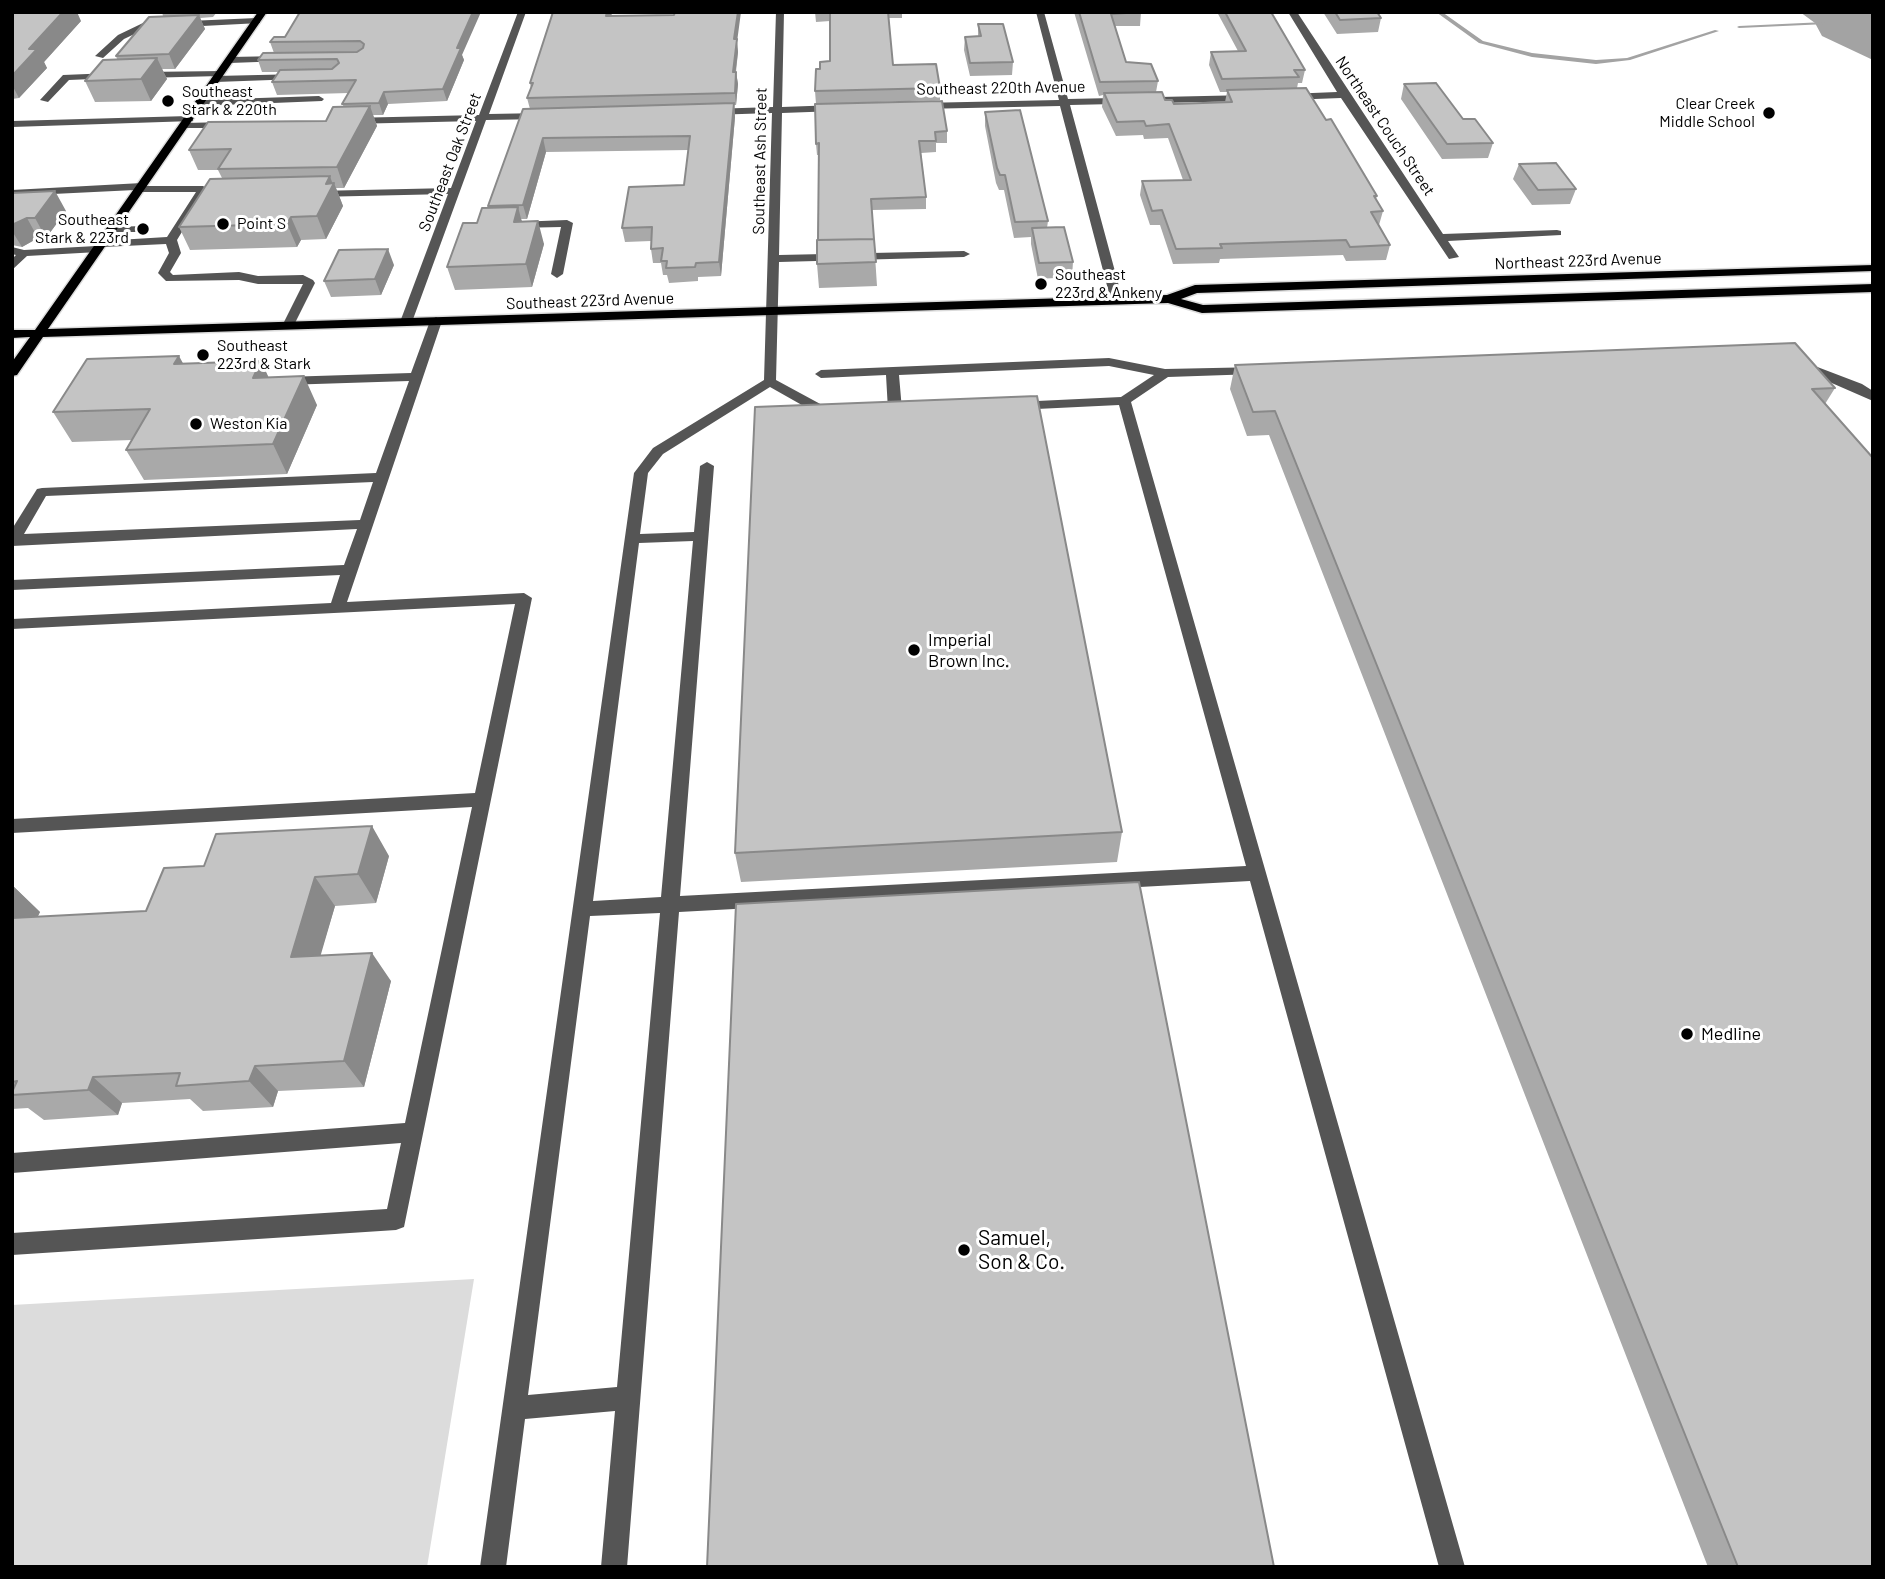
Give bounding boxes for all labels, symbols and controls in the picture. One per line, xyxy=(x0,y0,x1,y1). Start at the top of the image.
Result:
street label: Northeast Couch Street xyxy=(1331,53,1439,199)
street label: Southeast 220th Avenue xyxy=(916,77,1086,99)
place label: Southeast Stark & 220th xyxy=(182,82,277,120)
street label: Southeast Ash Street xyxy=(749,87,771,235)
street label: Southeast Oak Street xyxy=(415,90,485,234)
marker: Southeast Stark & 220th xyxy=(160,93,176,109)
place label: Clear Creek Middle School xyxy=(1659,94,1755,132)
marker: Clear Creek Middle School xyxy=(1761,105,1777,121)
place label: Southeast Stark & 223rd xyxy=(35,210,129,248)
place label: Point S xyxy=(237,214,286,234)
marker: Point S xyxy=(215,216,231,232)
marker: Southeast Stark & 223rd xyxy=(135,221,151,237)
street label: Northeast 223rd Avenue xyxy=(1494,248,1662,274)
place label: Southeast 223rd & Ankeny xyxy=(1055,265,1162,303)
marker: Southeast 223rd & Ankeny xyxy=(1033,276,1049,292)
street label: Southeast 223rd Avenue xyxy=(506,288,674,314)
place label: Southeast 223rd & Stark xyxy=(217,336,311,374)
marker: Southeast 223rd & Stark xyxy=(195,347,211,363)
place label: Weston Kia xyxy=(210,414,287,434)
marker: Weston Kia xyxy=(188,416,204,432)
place label: Imperial Brown Inc. xyxy=(928,629,1010,672)
marker: Imperial Brown Inc. xyxy=(906,642,922,658)
place label: Medline xyxy=(1701,1023,1761,1045)
marker: Medline xyxy=(1679,1026,1695,1042)
place label: Samuel, Son & Co. xyxy=(978,1225,1065,1275)
marker: Samuel, Son & Co. xyxy=(956,1242,972,1258)

